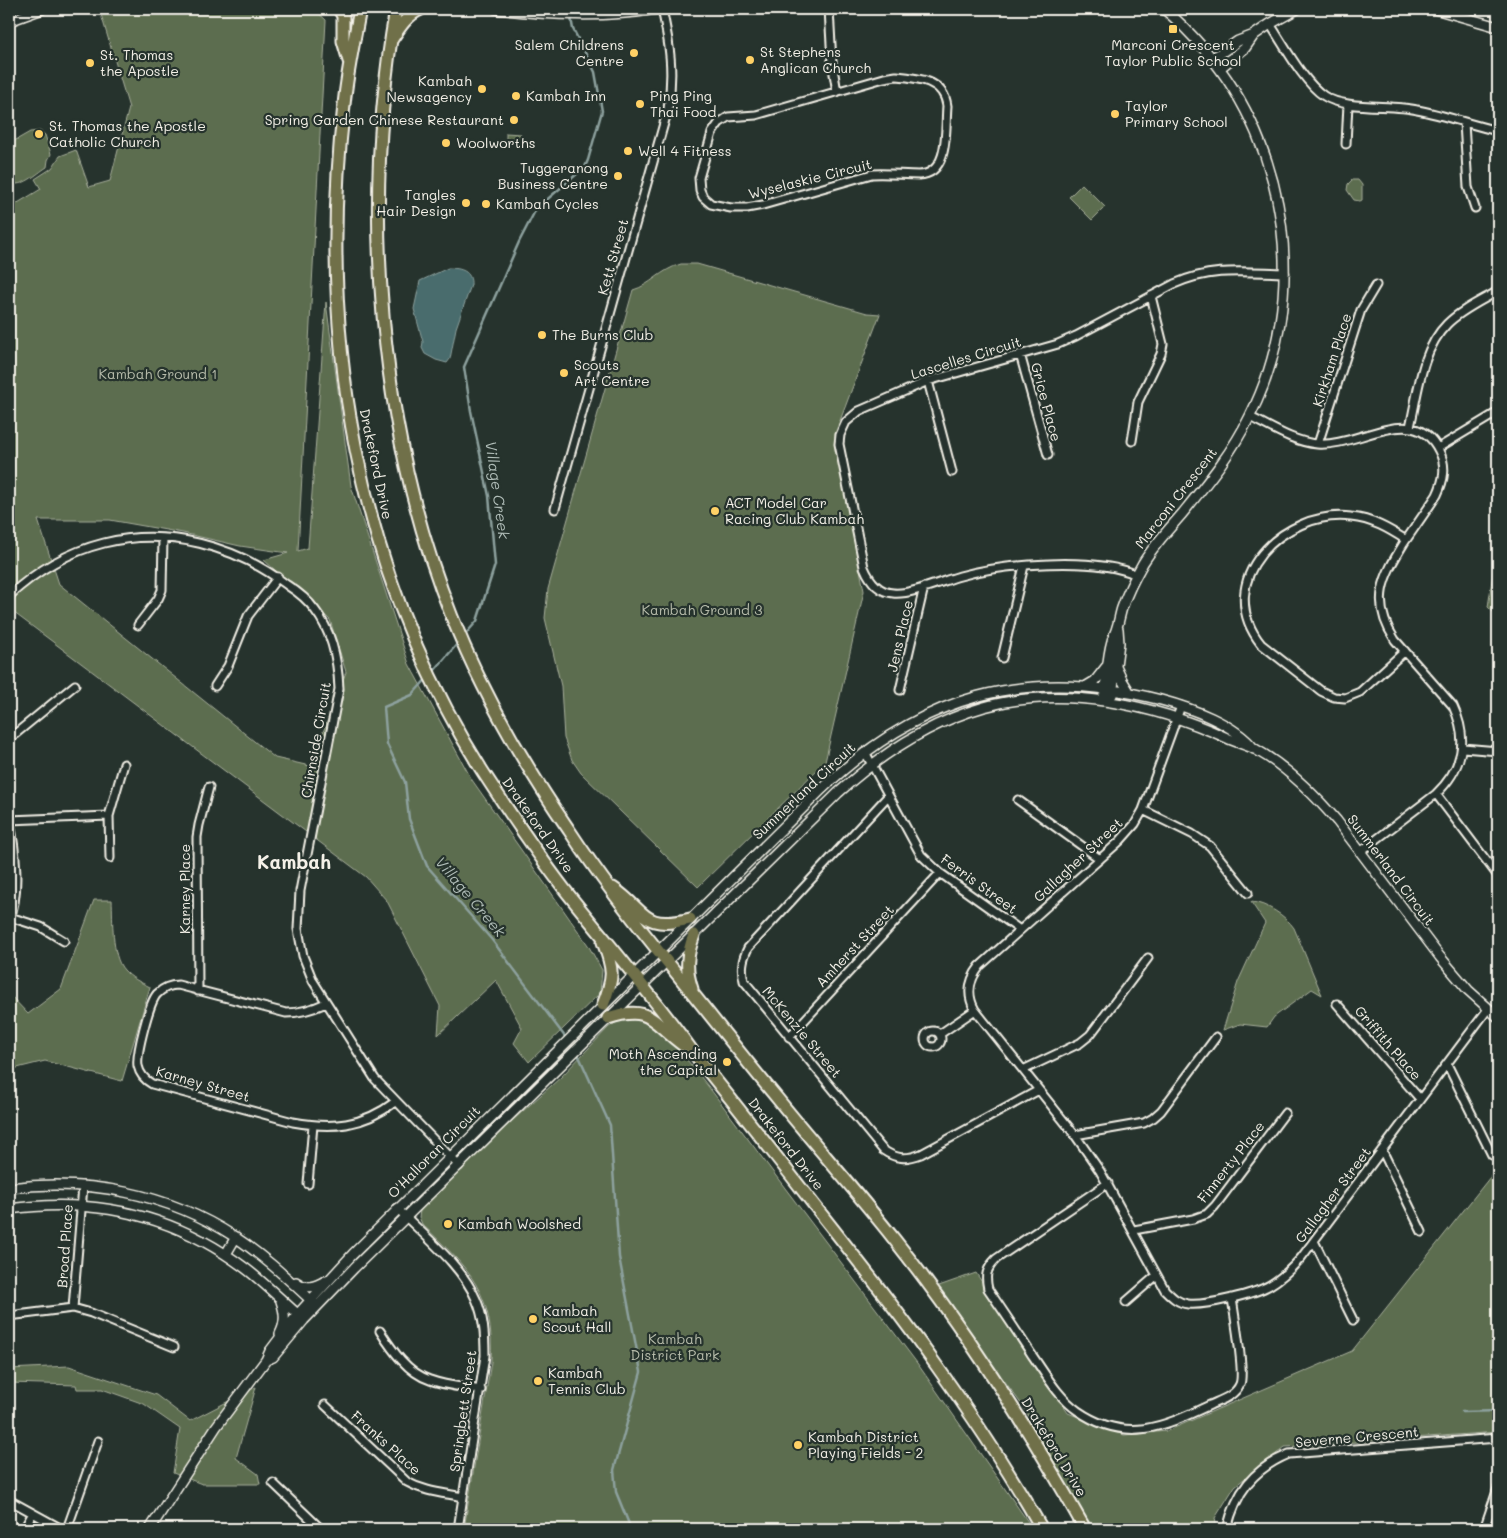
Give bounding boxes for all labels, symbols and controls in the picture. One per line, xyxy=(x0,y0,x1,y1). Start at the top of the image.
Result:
marker: Marconi Crescent Taylor Public School xyxy=(1167,23,1179,35)
place label: Salem Childrens Centre xyxy=(515,35,624,70)
place label: Marconi Crescent Taylor Public School xyxy=(1105,35,1241,70)
place label: St Stephens Anglican Church xyxy=(760,42,871,77)
place label: St. Thomas the Apostle xyxy=(100,45,179,80)
marker: Salem Childrens Centre xyxy=(628,47,640,59)
marker: St Stephens Anglican Church xyxy=(744,54,756,66)
marker: St. Thomas the Apostle xyxy=(84,57,96,69)
place label: Kambah Newsagency xyxy=(387,71,472,106)
marker: Kambah Newsagency xyxy=(476,83,488,95)
place label: Kambah Inn xyxy=(526,86,606,105)
place label: Ping Ping Thai Food xyxy=(650,86,717,121)
marker: Kambah Inn xyxy=(510,90,522,102)
place label: Taylor Primary School xyxy=(1125,96,1228,131)
marker: Ping Ping Thai Food xyxy=(634,98,646,110)
marker: Taylor Primary School xyxy=(1109,108,1121,120)
place label: Spring Garden Chinese Restaurant xyxy=(265,110,504,129)
marker: Spring Garden Chinese Restaurant xyxy=(508,114,520,126)
place label: St. Thomas the Apostle Catholic Church xyxy=(49,116,206,151)
marker: St. Thomas the Apostle Catholic Church xyxy=(33,128,45,140)
place label: Woolworths xyxy=(456,133,535,152)
marker: Woolworths xyxy=(440,137,452,149)
place label: Well 4 Fitness xyxy=(638,141,731,160)
marker: Well 4 Fitness xyxy=(622,145,634,157)
street label: Wyselaskie Circuit xyxy=(746,154,874,203)
place label: Tuggeranong Business Centre xyxy=(498,158,608,193)
marker: Tuggeranong Business Centre xyxy=(612,170,624,182)
place label: Tangles Hair Design xyxy=(376,185,456,220)
place label: Kambah Cycles xyxy=(496,194,599,213)
marker: Tangles Hair Design xyxy=(460,197,472,209)
marker: Kambah Cycles xyxy=(480,198,492,210)
street label: Kett Street xyxy=(593,216,632,297)
street label: Kirkham Place xyxy=(1307,311,1356,409)
place label: The Burns Club xyxy=(552,325,653,344)
marker: The Burns Club xyxy=(536,329,548,341)
street label: Lascelles Circuit xyxy=(908,332,1023,383)
place label: Scouts Art Centre xyxy=(574,355,650,390)
street label: Grice Place xyxy=(1027,360,1066,443)
park label: Kambah Ground 1 xyxy=(98,364,218,383)
marker: Scouts Art Centre xyxy=(558,367,570,379)
street label: Drakeford Drive xyxy=(355,407,397,521)
water label: Village Creek xyxy=(481,439,515,541)
street label: Marconi Crescent xyxy=(1130,443,1221,552)
place label: ACT Model Car Racing Club Kambah xyxy=(725,493,864,528)
marker: ACT Model Car Racing Club Kambah xyxy=(709,505,721,517)
street label: Jens Place xyxy=(882,598,917,674)
park label: Kambah Ground 3 xyxy=(641,600,763,619)
street label: Chirnside Circuit xyxy=(296,680,335,800)
street label: Summerland Circuit xyxy=(748,738,859,843)
street label: Drakeford Drive xyxy=(498,773,578,876)
street label: Summerland Circuit xyxy=(1343,810,1439,929)
street label: Gallagher Street xyxy=(1029,813,1126,906)
street label: Karney Place xyxy=(175,844,194,934)
district label: Kambah xyxy=(257,849,331,874)
street label: Ferris Street xyxy=(937,849,1022,918)
water label: Village Creek xyxy=(431,852,511,942)
street label: Amherst Street xyxy=(811,900,898,991)
street label: McKenzie Street xyxy=(758,982,846,1081)
street label: Griffith Place xyxy=(1351,1001,1426,1084)
place label: Moth Ascending the Capital xyxy=(609,1044,717,1079)
marker: Moth Ascending the Capital xyxy=(721,1056,733,1068)
street label: Karney Street xyxy=(154,1061,252,1106)
street label: Drakeford Drive xyxy=(744,1093,829,1194)
street label: O'Halloran Circuit xyxy=(383,1101,484,1202)
street label: Finnerty Place xyxy=(1193,1117,1269,1207)
street label: Gallagher Street xyxy=(1290,1143,1375,1247)
street label: Broad Place xyxy=(52,1204,77,1288)
place label: Kambah Woolshed xyxy=(458,1214,581,1233)
marker: Kambah Woolshed xyxy=(442,1218,454,1230)
place label: Kambah Scout Hall xyxy=(543,1301,611,1336)
marker: Kambah Scout Hall xyxy=(527,1313,539,1325)
park label: Kambah District Park xyxy=(631,1329,719,1364)
street label: Springbett Street xyxy=(445,1349,480,1473)
place label: Kambah Tennis Club xyxy=(548,1363,626,1398)
marker: Kambah Tennis Club xyxy=(532,1375,544,1387)
street label: Drakeford Drive xyxy=(1017,1394,1092,1500)
street label: Franks Place xyxy=(347,1406,425,1479)
street label: Severne Crescent xyxy=(1294,1422,1419,1451)
place label: Kambah District Playing Fields - 2 xyxy=(808,1427,923,1462)
marker: Kambah District Playing Fields - 2 xyxy=(792,1439,804,1451)

